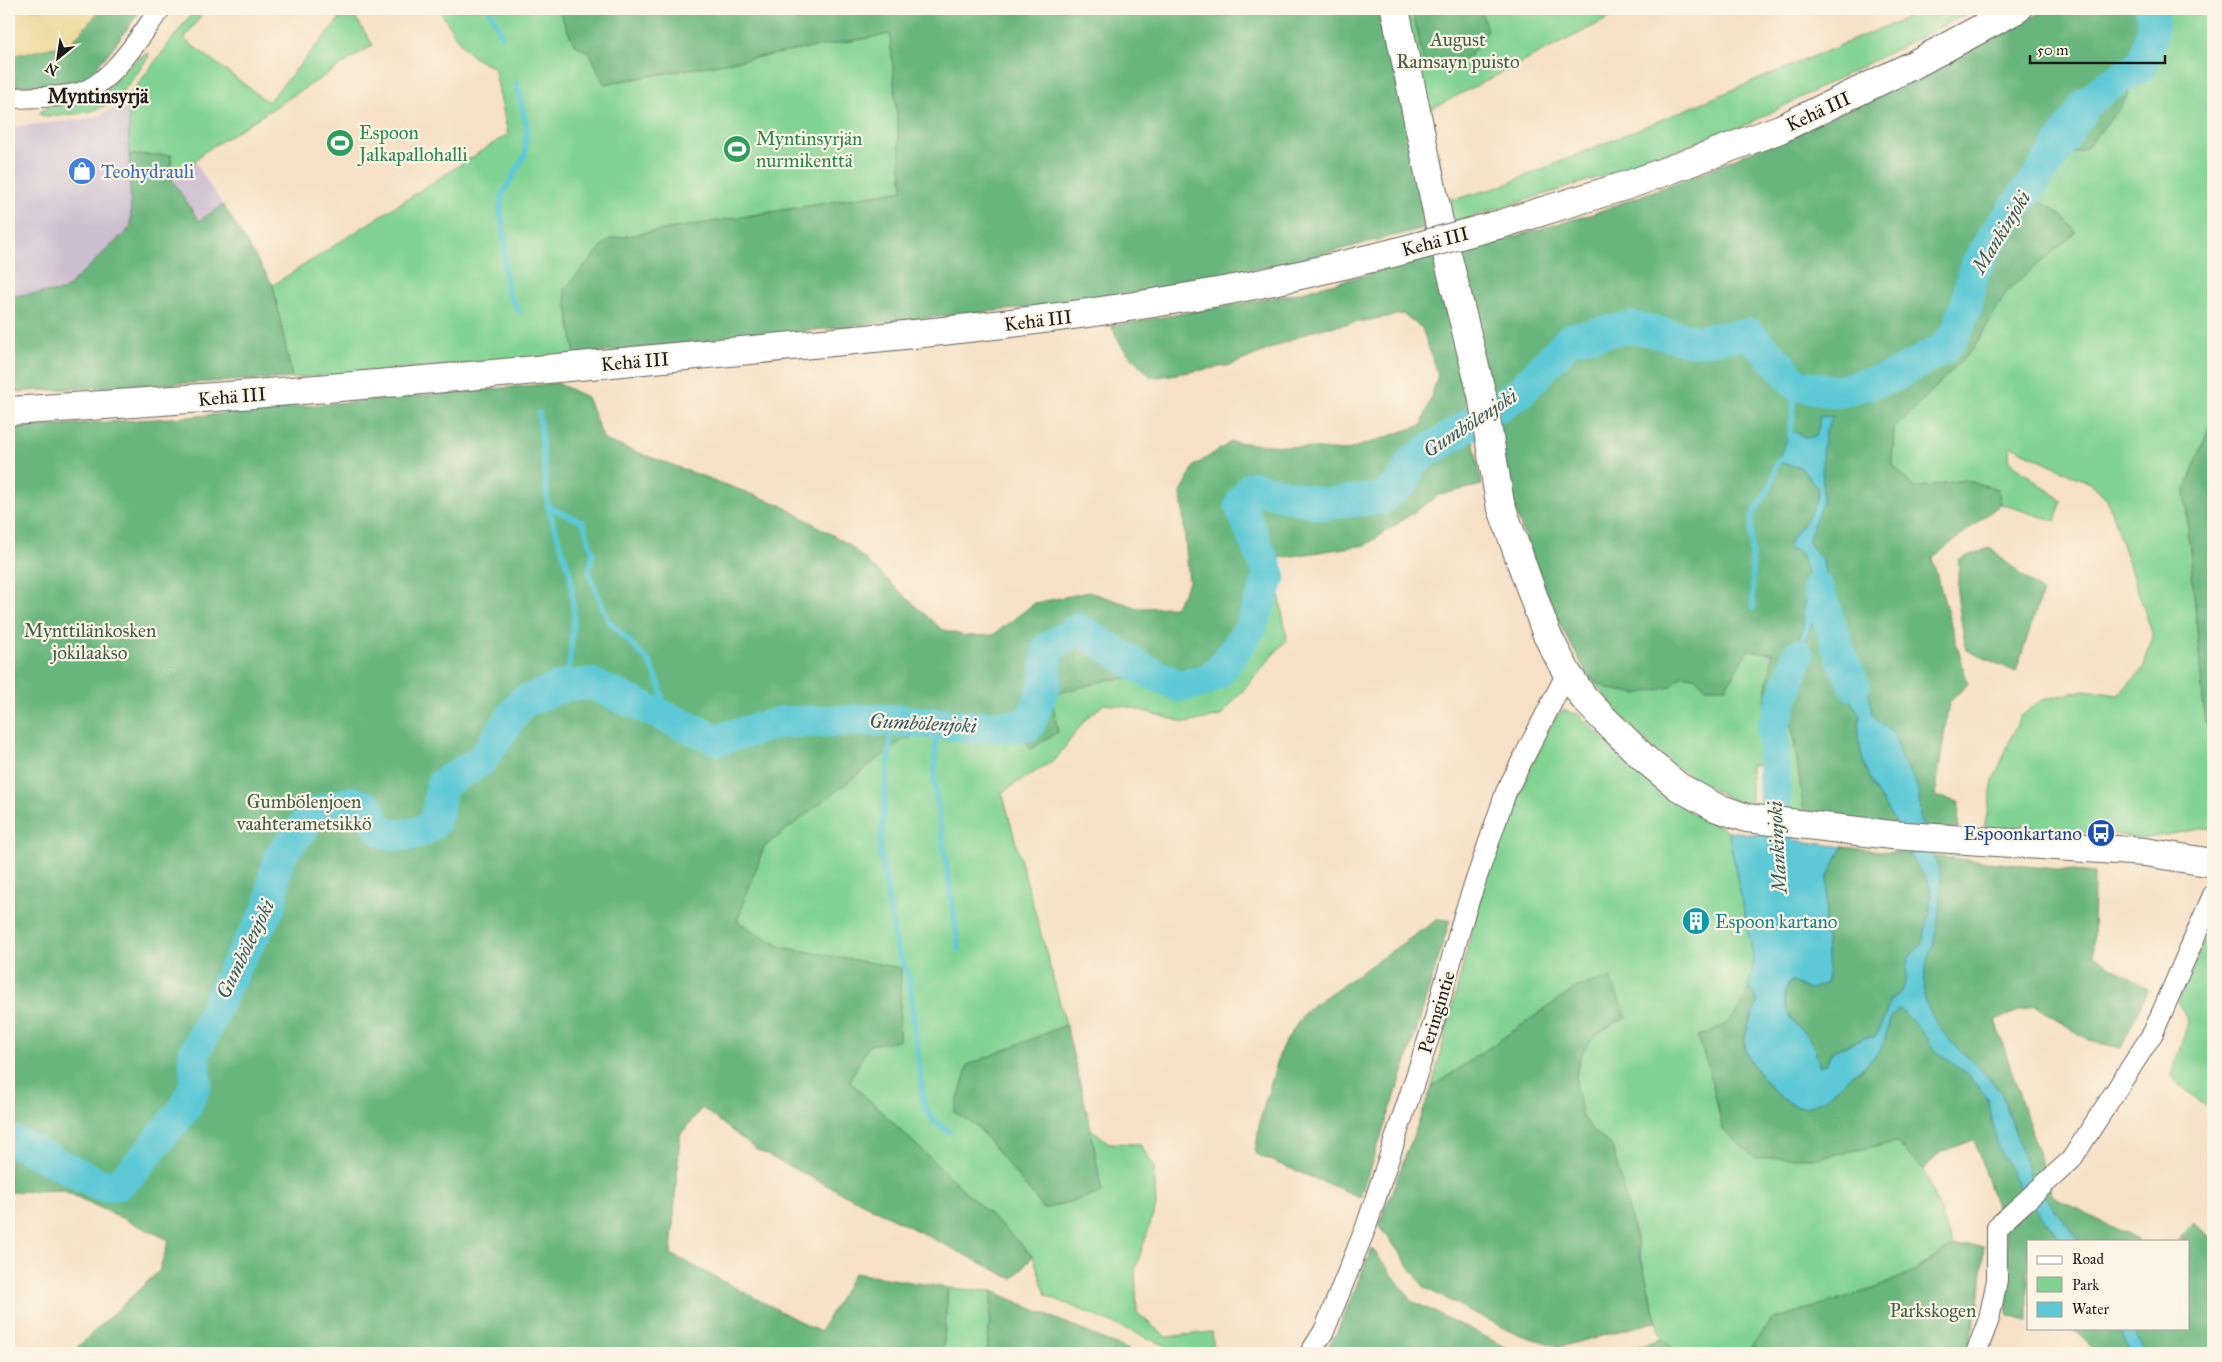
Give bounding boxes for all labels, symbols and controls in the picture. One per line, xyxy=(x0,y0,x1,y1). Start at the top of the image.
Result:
park label: August Ramsayn puisto xyxy=(1396,28,1520,73)
north arrow xyxy=(32,32,82,82)
scale bar xyxy=(2030,32,2164,64)
text: 50 m xyxy=(2037,41,2069,59)
text: N xyxy=(42,58,61,79)
district label: Myntinsyrjä xyxy=(47,84,149,109)
street label: Kehä III xyxy=(1782,87,1854,136)
place label: Espoon Jalkapallohalli xyxy=(357,121,468,167)
place label: Myntinsyrjän nurmikenttä xyxy=(756,127,862,172)
sports icon: Espoon Jalkapallohalli xyxy=(325,128,355,158)
sports icon: Myntinsyrjän nurmikenttä xyxy=(722,134,752,164)
shop icon: Teohydrauli xyxy=(67,156,97,186)
place label: Teohydrauli xyxy=(101,160,194,183)
water label: Mankinjoki xyxy=(1965,186,2036,279)
street label: Kehä III xyxy=(1399,222,1471,261)
street label: Kehä III xyxy=(1003,305,1073,336)
street label: Kehä III xyxy=(600,347,670,376)
street label: Kehä III xyxy=(197,382,267,411)
water label: Gumbölenjoki xyxy=(1418,384,1522,462)
park label: Mynttilänkosken jokilaakso xyxy=(24,619,156,664)
water label: Gumbölenjoki xyxy=(869,708,977,738)
park label: Gumbölenjoen vaahterametsikkö xyxy=(235,790,372,835)
water label: Mankinjoki xyxy=(1763,800,1792,896)
bus stop icon: Espoonkartano xyxy=(2086,818,2116,848)
place label: Espoonkartano xyxy=(1964,822,2082,845)
water label: Gumbölenjoki xyxy=(211,895,279,1003)
building icon: Espoon kartano xyxy=(1681,906,1711,936)
place label: Espoon kartano xyxy=(1715,910,1838,933)
street label: Peringintie xyxy=(1413,968,1461,1056)
legend xyxy=(2027,1240,2190,1330)
text: Road xyxy=(2072,1250,2104,1268)
text: Park xyxy=(2072,1276,2099,1294)
park label: Parkskogen xyxy=(1890,1299,1976,1323)
text: Water xyxy=(2072,1300,2109,1318)

